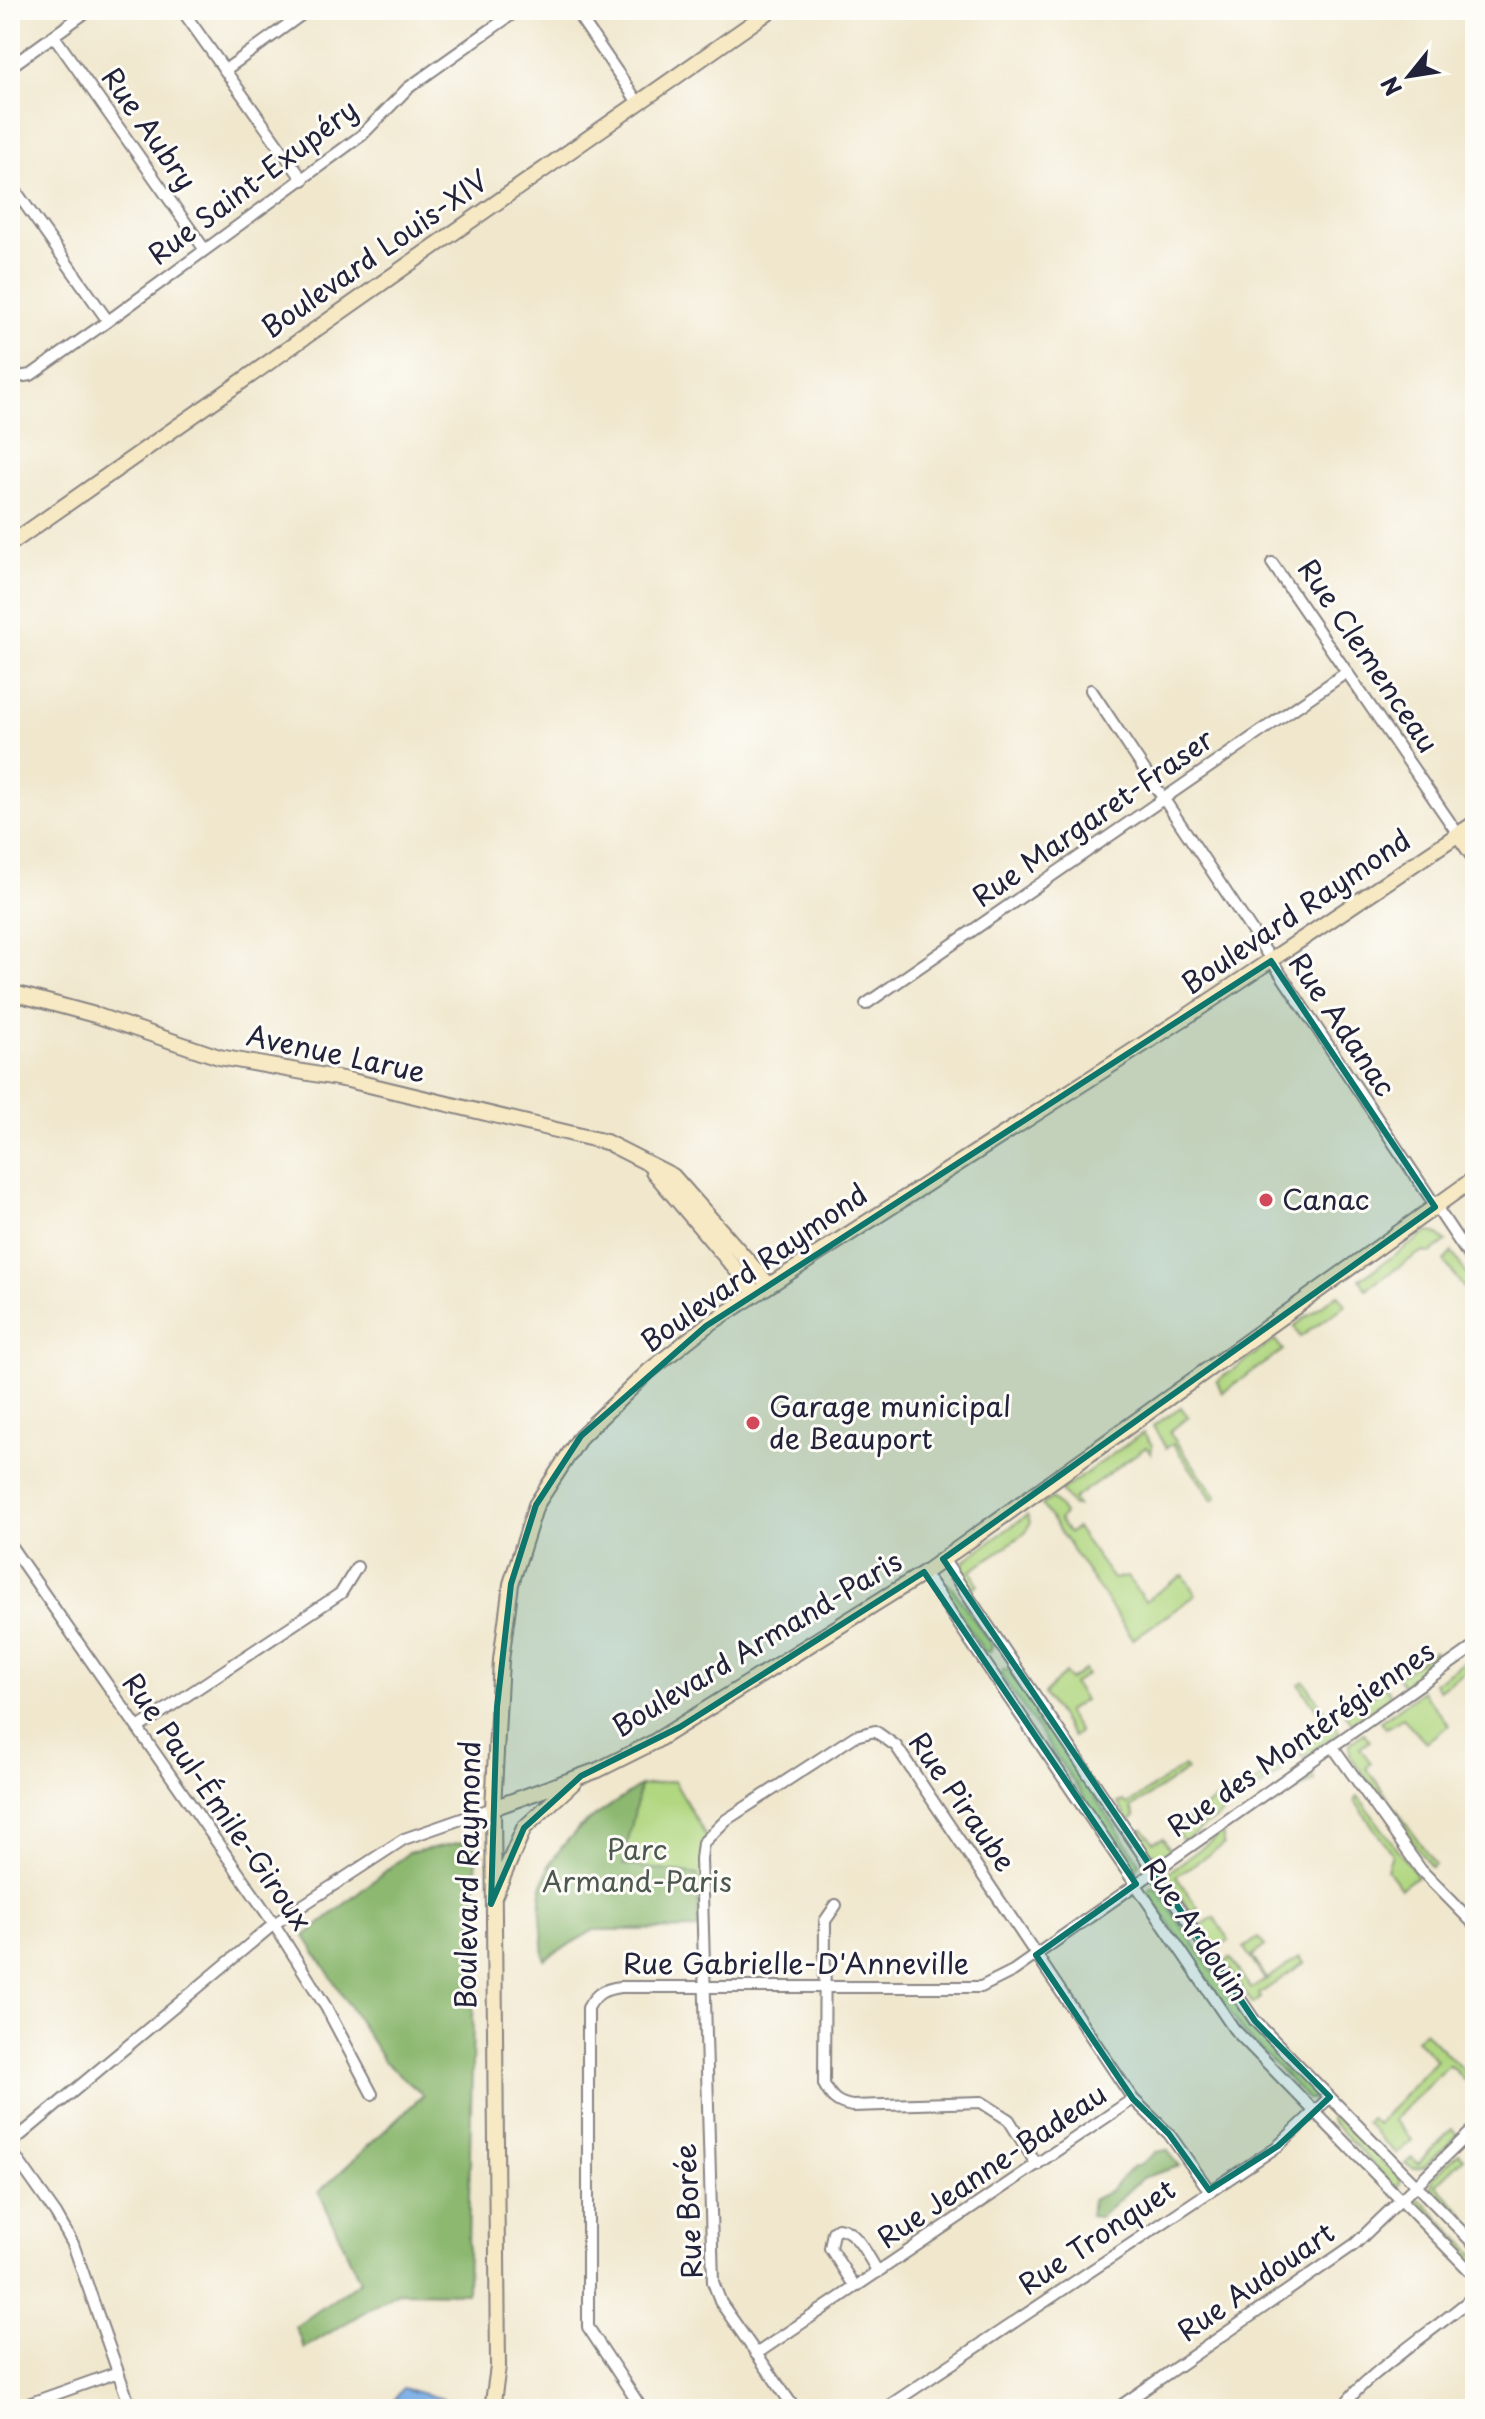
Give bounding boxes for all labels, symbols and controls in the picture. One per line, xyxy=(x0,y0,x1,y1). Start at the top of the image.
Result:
north arrow xyxy=(1369,36,1449,116)
street label: Rue Aubry xyxy=(92,58,208,198)
text: N xyxy=(1372,71,1409,103)
street label: Rue Saint-Exupéry xyxy=(138,87,366,274)
street label: Boulevard Louis-XIV xyxy=(252,158,497,348)
street label: Rue Clemenceau xyxy=(1288,550,1450,761)
street label: Rue Margaret-Fraser xyxy=(963,717,1222,916)
street label: Boulevard Raymond xyxy=(1172,818,1419,1004)
street label: Rue Adanac xyxy=(1279,944,1407,1105)
street label: Avenue Larue xyxy=(243,1013,430,1092)
street label: Boulevard Raymond xyxy=(631,1172,875,1361)
place label: Canac xyxy=(1282,1177,1369,1220)
marker: Canac xyxy=(1257,1191,1275,1209)
place label: Garage municipal de Beauport xyxy=(769,1384,1011,1459)
marker: Garage municipal de Beauport xyxy=(744,1414,762,1432)
street label: Boulevard Armand-Paris xyxy=(603,1539,910,1747)
street label: Rue des Montérégiennes xyxy=(1158,1629,1443,1847)
street label: Rue Paul-Émile-Giroux xyxy=(113,1663,324,1939)
street label: Rue Piraube xyxy=(899,1723,1027,1880)
street label: Boulevard Raymond xyxy=(443,1740,490,2010)
park label: Parc Armand-Paris xyxy=(542,1827,732,1902)
street label: Rue Ardouin xyxy=(1133,1849,1261,2010)
street label: Rue Gabrielle-D'Anneville xyxy=(623,1941,969,1984)
street label: Rue Jeanne-Badeau xyxy=(868,2072,1115,2258)
street label: Rue Borée xyxy=(662,2142,713,2280)
street label: Rue Tronquet xyxy=(1009,2167,1183,2304)
street label: Rue Audouart xyxy=(1168,2211,1343,2351)

